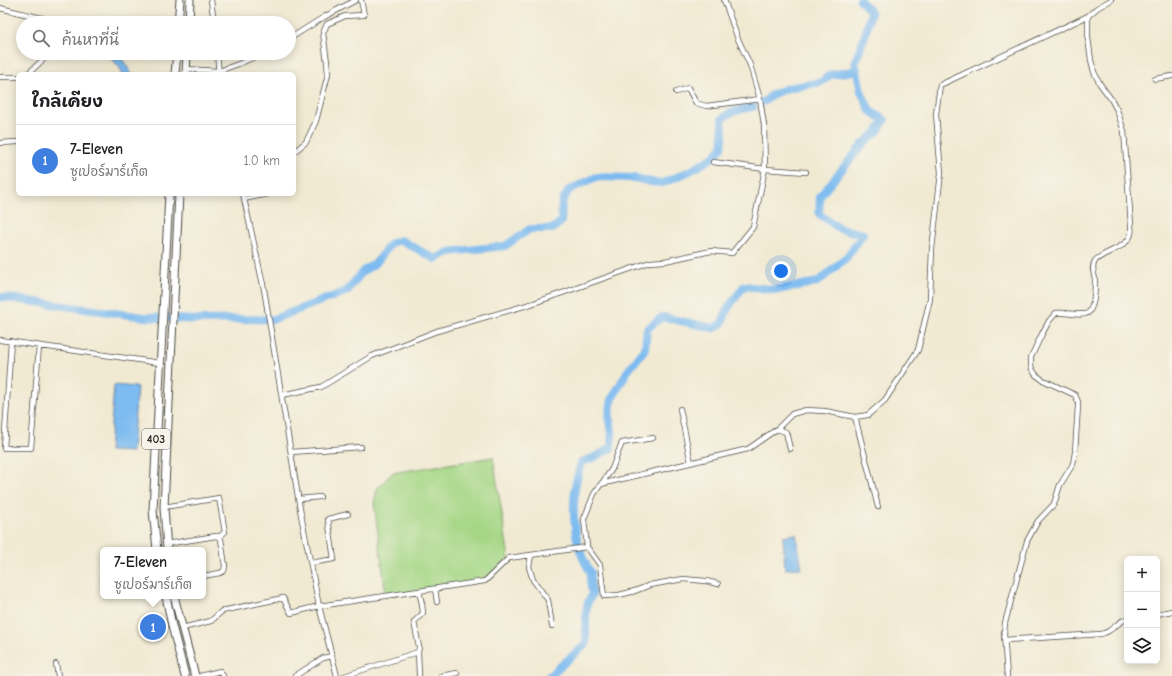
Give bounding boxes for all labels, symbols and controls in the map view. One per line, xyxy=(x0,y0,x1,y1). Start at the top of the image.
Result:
search box xyxy=(16,16,296,60)
icon: search xyxy=(30,27,52,49)
text: ค้นหาที่นี่ xyxy=(62,31,119,49)
text: ใกล้เคียง xyxy=(32,92,103,111)
text: 7-Eleven xyxy=(70,140,123,158)
text: 1 xyxy=(42,153,48,168)
text: 1.0 km xyxy=(244,153,280,168)
text: ซูเปอร์มาร์เก็ต xyxy=(70,164,148,179)
your location xyxy=(771,261,791,281)
road number: 403 xyxy=(142,429,170,449)
popup xyxy=(100,547,206,599)
text: 7-Eleven xyxy=(114,553,167,571)
map controls xyxy=(1124,556,1160,664)
button: + xyxy=(1124,556,1160,592)
text: ซูเปอร์มาร์เก็ต xyxy=(114,577,192,592)
button: − xyxy=(1124,592,1160,628)
pin: 1 xyxy=(140,612,166,642)
button: layers xyxy=(1124,628,1160,664)

